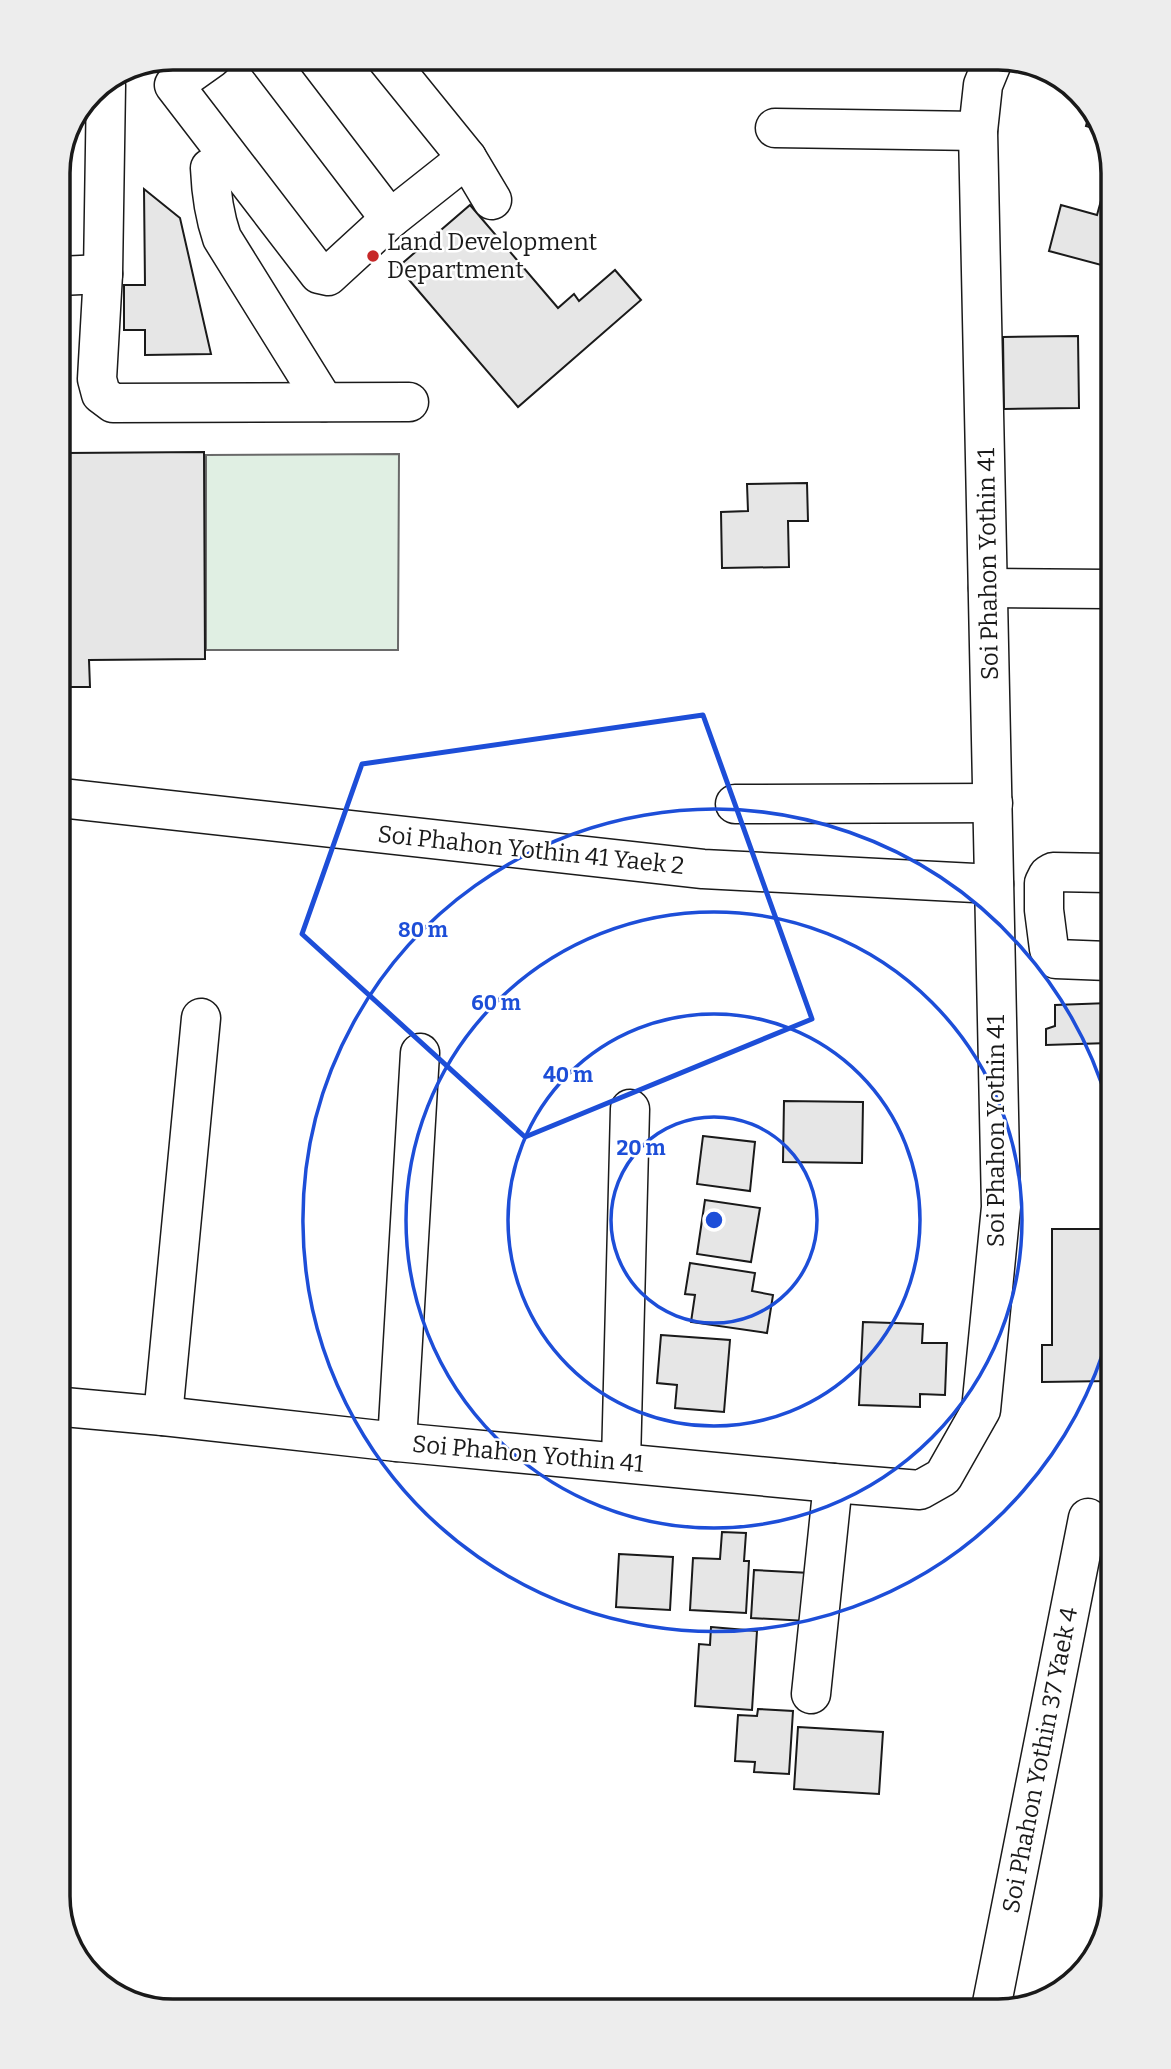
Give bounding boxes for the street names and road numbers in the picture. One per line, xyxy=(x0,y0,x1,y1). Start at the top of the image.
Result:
street label: Soi Phahon Yothin 41 xyxy=(972,447,1004,680)
street label: Soi Phahon Yothin 41 Yaek 2 xyxy=(376,820,686,880)
street label: Soi Phahon Yothin 41 xyxy=(982,1015,1010,1247)
street label: Soi Phahon Yothin 41 xyxy=(411,1430,645,1478)
street label: Soi Phahon Yothin 37 Yaek 4 xyxy=(997,1605,1083,1915)

